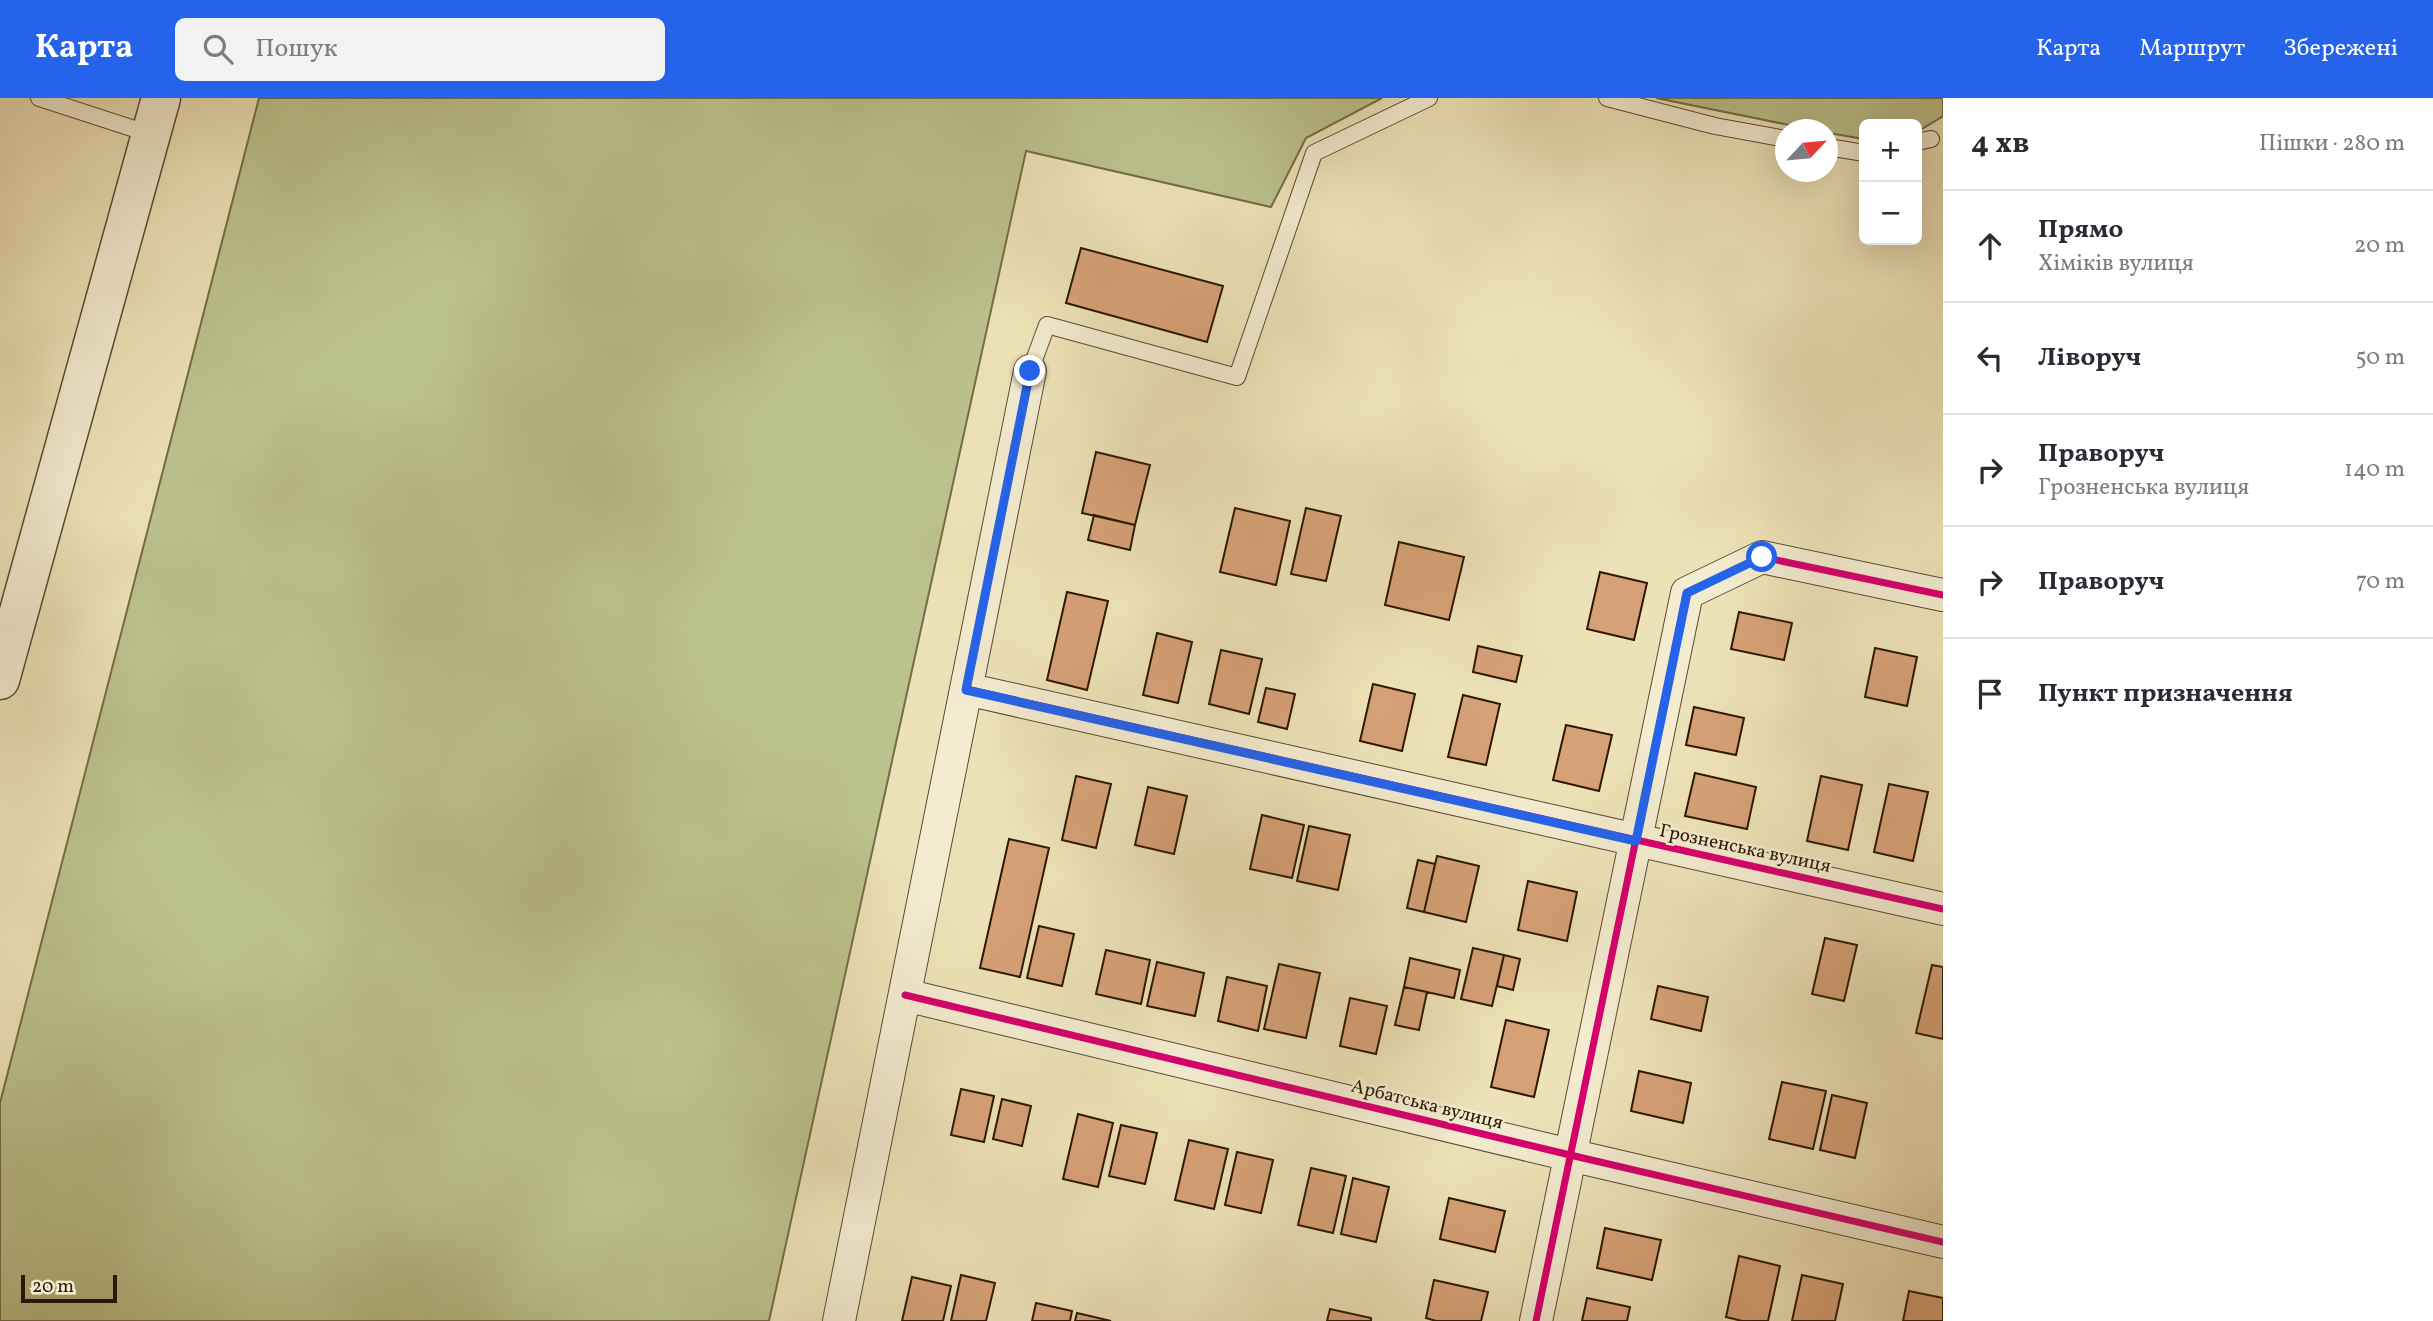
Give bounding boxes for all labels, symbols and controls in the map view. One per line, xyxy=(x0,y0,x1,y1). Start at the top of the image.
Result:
search box xyxy=(175,18,665,81)
text: Карта xyxy=(35,26,133,72)
icon: search xyxy=(199,30,237,68)
text: Пошук xyxy=(255,31,338,67)
text: Карта xyxy=(2036,32,2101,66)
text: Маршрут xyxy=(2139,32,2245,66)
text: Збережені xyxy=(2283,32,2398,66)
north arrow xyxy=(1775,119,1838,182)
map controls xyxy=(1859,119,1922,245)
button: + xyxy=(1859,119,1922,182)
text: 4 хв xyxy=(1971,123,2029,165)
text: Пішки · 280 m xyxy=(2259,128,2405,160)
button: − xyxy=(1859,182,1922,245)
text: Прямо xyxy=(2038,212,2123,248)
icon: ahead xyxy=(1971,227,2009,265)
text: 20 m xyxy=(2354,230,2405,262)
text: Хіміків вулиця xyxy=(2038,248,2194,280)
icon: left xyxy=(1971,339,2009,377)
text: Ліворуч xyxy=(2038,340,2141,376)
text: 50 m xyxy=(2356,342,2405,374)
route end xyxy=(1014,355,1045,386)
text: Праворуч xyxy=(2038,436,2164,472)
icon: right xyxy=(1971,451,2009,489)
text: 140 m xyxy=(2344,454,2405,486)
text: Грозненська вулиця xyxy=(2038,472,2249,504)
route start xyxy=(1746,541,1777,572)
icon: right xyxy=(1971,563,2009,601)
text: Праворуч xyxy=(2038,564,2164,600)
text: 70 m xyxy=(2356,566,2405,598)
icon: arrive xyxy=(1971,675,2009,713)
text: Пункт призначення xyxy=(2038,676,2293,712)
street label: Грозненська вулиця xyxy=(1657,818,1833,880)
street label: Арбатська вулиця xyxy=(1348,1074,1506,1136)
scale bar xyxy=(21,1272,117,1304)
text: 20 m xyxy=(32,1274,74,1300)

